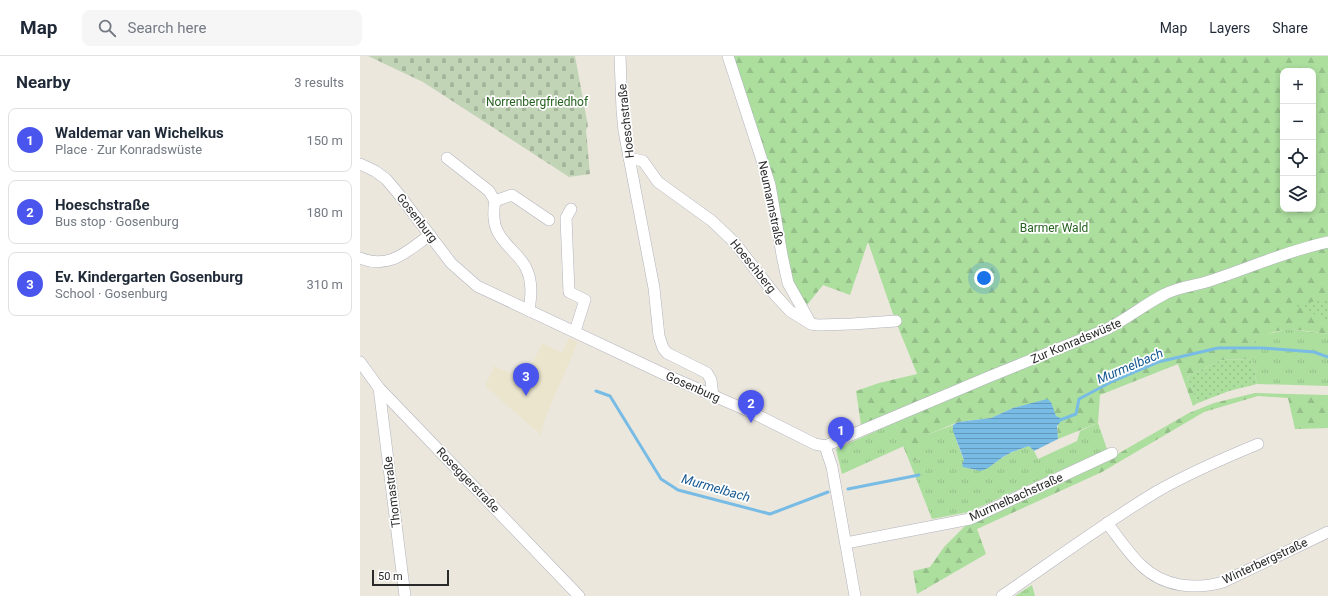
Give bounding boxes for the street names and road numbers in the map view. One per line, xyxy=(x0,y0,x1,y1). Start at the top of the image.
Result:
street label: Hoeschstraße xyxy=(615,83,637,159)
street label: Neumannstraße xyxy=(755,160,787,246)
street label: Gosenburg xyxy=(394,191,440,245)
street label: Hoeschberg xyxy=(727,236,779,296)
street label: Zur Konradswüste xyxy=(1029,316,1123,366)
street label: Gosenburg xyxy=(664,369,722,405)
street label: Roseggerstraße xyxy=(434,445,502,515)
street label: Thomastraße xyxy=(381,456,403,528)
street label: Murmelbachstraße xyxy=(967,470,1065,524)
street label: Winterbergstraße xyxy=(1220,535,1310,587)

